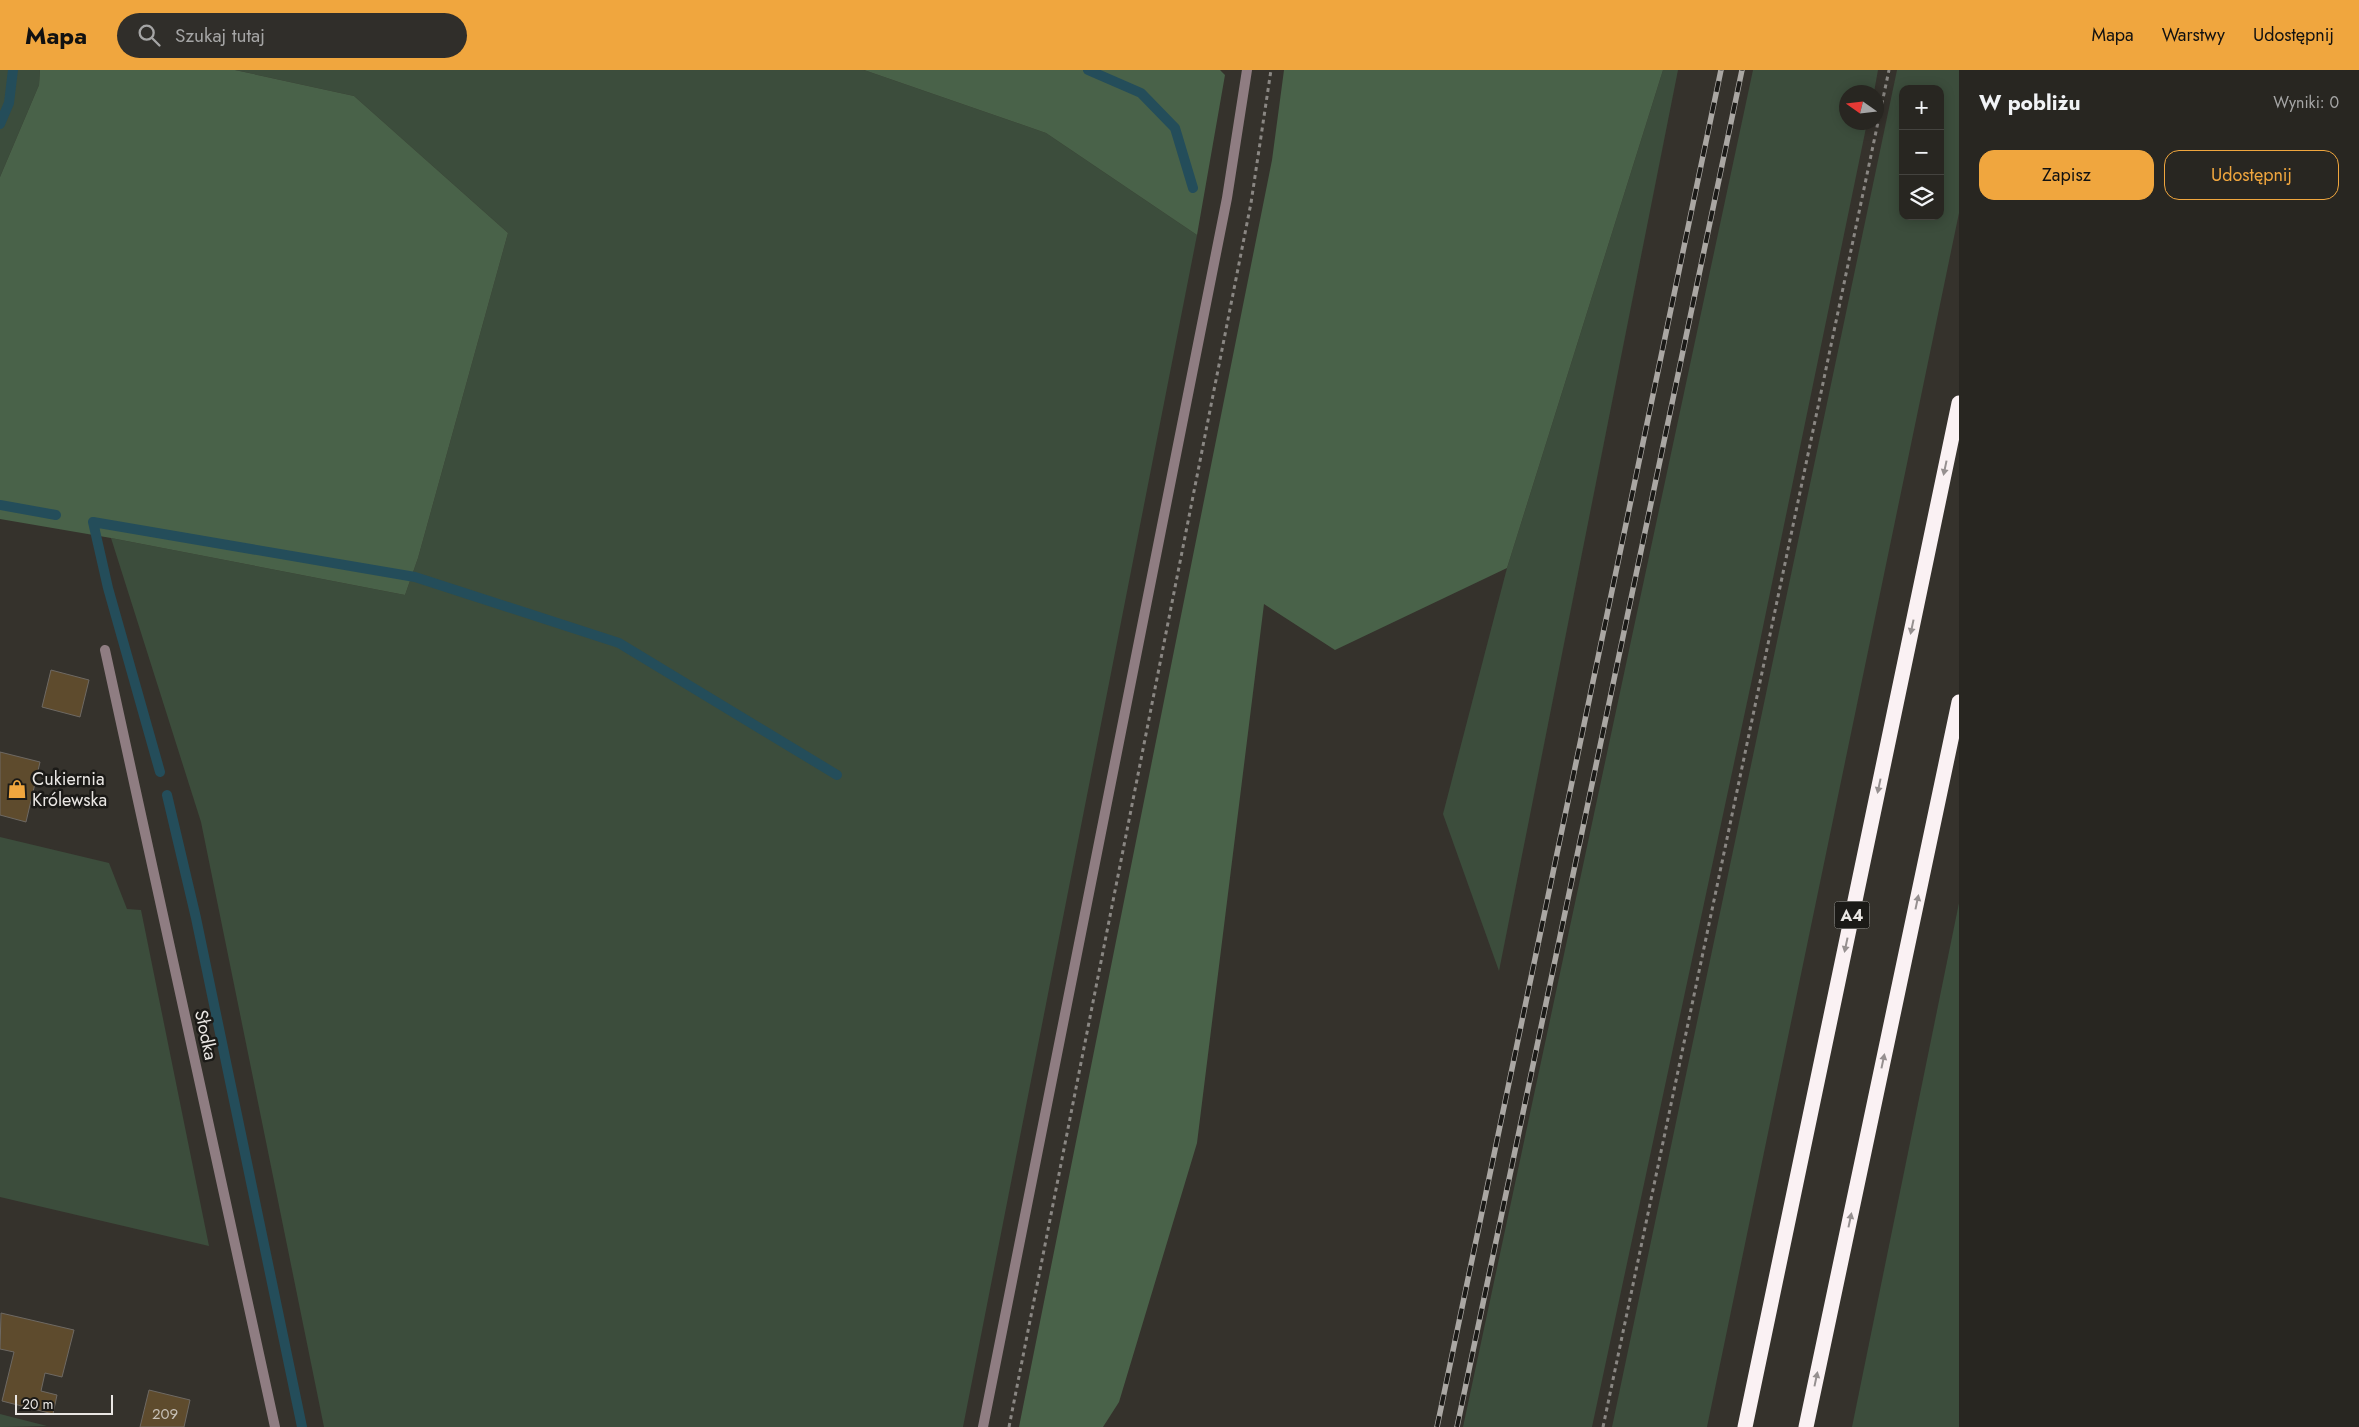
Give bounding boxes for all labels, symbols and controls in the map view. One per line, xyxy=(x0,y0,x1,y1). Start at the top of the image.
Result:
search box xyxy=(117,13,467,58)
text: Mapa xyxy=(25,18,87,53)
icon: search xyxy=(135,21,163,49)
text: Szukaj tutaj xyxy=(175,22,265,49)
text: Mapa xyxy=(2092,22,2134,48)
text: Warstwy xyxy=(2162,22,2225,48)
text: Udostępnij xyxy=(2253,22,2334,48)
north arrow xyxy=(1839,85,1884,130)
map controls xyxy=(1899,85,1944,220)
button: + xyxy=(1899,85,1944,130)
text: W pobliżu xyxy=(1979,88,2080,118)
text: Wyniki: 0 xyxy=(2273,91,2339,114)
button: − xyxy=(1899,130,1944,175)
button: Zapisz xyxy=(1979,150,2154,200)
button: Udostępnij xyxy=(2164,150,2339,200)
button: layers xyxy=(1899,175,1944,220)
one-way arrow xyxy=(1941,461,1949,477)
one-way arrow xyxy=(1908,620,1916,635)
place label: Cukiernia Królewska xyxy=(32,766,107,813)
shop icon: Cukiernia Królewska xyxy=(6,778,28,800)
one-way arrow xyxy=(1875,779,1883,794)
one-way arrow xyxy=(1913,895,1921,910)
road number: A4 xyxy=(1834,902,1870,928)
one-way arrow xyxy=(1841,938,1849,954)
street label: Słodka xyxy=(188,1008,224,1062)
one-way arrow xyxy=(1879,1054,1887,1069)
one-way arrow xyxy=(1846,1212,1854,1228)
one-way arrow xyxy=(1812,1372,1820,1387)
scale bar xyxy=(15,1392,112,1415)
text: 20 m xyxy=(22,1394,54,1414)
house number: 209 xyxy=(152,1403,178,1425)

